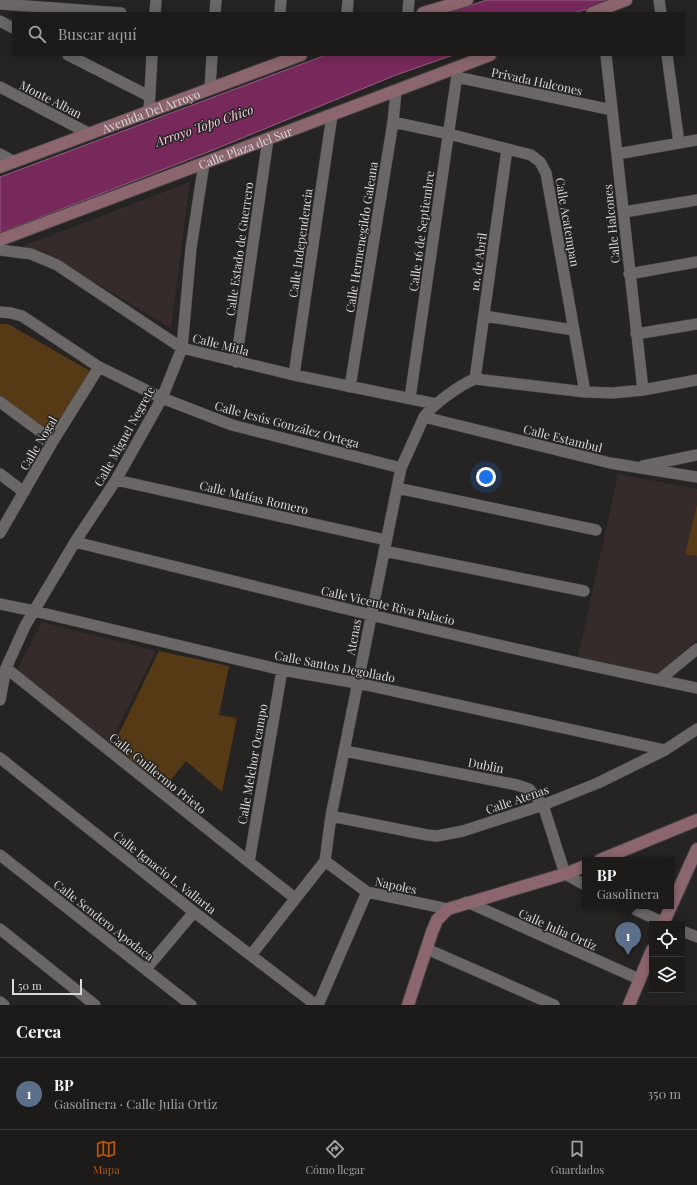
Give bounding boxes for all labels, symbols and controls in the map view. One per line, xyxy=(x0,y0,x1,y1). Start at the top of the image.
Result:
search box xyxy=(12,12,685,56)
icon: search xyxy=(26,23,48,45)
text: Buscar aquí xyxy=(58,24,137,44)
street label: Privada Halcones xyxy=(490,64,584,98)
street label: Monte Alban xyxy=(17,76,85,122)
street label: Avenida Del Arroyo xyxy=(99,85,203,137)
water label: Arroyo Topo Chico xyxy=(151,100,255,150)
street label: Calle Plaza del Sur xyxy=(196,122,295,172)
street label: Calle Hermenegildo Galeana xyxy=(341,160,381,314)
street label: Calle 16 de Septiembre xyxy=(405,170,437,292)
street label: Calle Acatempan xyxy=(552,176,584,268)
street label: Calle Estado de Guerrero xyxy=(222,181,256,317)
street label: Calle Halcones xyxy=(599,184,623,264)
street label: Calle Independencia xyxy=(284,187,316,299)
street label: 1o. de Abril xyxy=(466,231,490,292)
street label: Calle Mitla xyxy=(191,329,251,359)
street label: Calle Miguel Negrete xyxy=(90,383,158,489)
street label: Calle Jesús González Ortega xyxy=(213,397,361,451)
street label: Calle Nogal xyxy=(16,412,61,473)
street label: Calle Estambul xyxy=(522,420,605,456)
your location xyxy=(476,467,496,487)
street label: Calle Matías Romero xyxy=(198,477,310,517)
street label: Calle Vicente Riva Palacio xyxy=(320,582,457,628)
street label: Atenas xyxy=(341,618,364,657)
street label: Calle Santos Degollado xyxy=(273,646,397,686)
street label: Calle Melchor Ocampo xyxy=(234,702,271,826)
street label: Calle Guillermo Prieto xyxy=(106,729,210,817)
street label: Dublin xyxy=(467,754,505,776)
street label: Calle Atenas xyxy=(483,781,551,817)
street label: Calle Ignacio L. Vallarta xyxy=(110,827,220,917)
popup xyxy=(582,857,674,909)
text: BP xyxy=(597,865,616,885)
street label: Napoles xyxy=(374,873,418,897)
street label: Calle Sendero Apodaca xyxy=(51,876,157,964)
text: Gasolinera xyxy=(597,885,659,902)
street label: Calle Julia Ortiz xyxy=(516,905,600,954)
map controls xyxy=(649,921,685,993)
button: locate xyxy=(649,921,685,957)
pin: 1 xyxy=(615,922,641,955)
button: layers xyxy=(649,957,685,993)
scale bar xyxy=(12,977,82,996)
text: 50 m xyxy=(18,978,42,993)
text: Cerca xyxy=(16,1020,61,1042)
text: BP xyxy=(54,1075,74,1095)
text: 1 xyxy=(27,1085,31,1102)
text: 350 m xyxy=(647,1085,681,1102)
text: Gasolinera · Calle Julia Ortiz xyxy=(54,1095,217,1112)
tab: Mapa xyxy=(93,1138,120,1177)
tab: Cómo llegar xyxy=(305,1138,365,1177)
tab: Guardados xyxy=(551,1138,604,1177)

